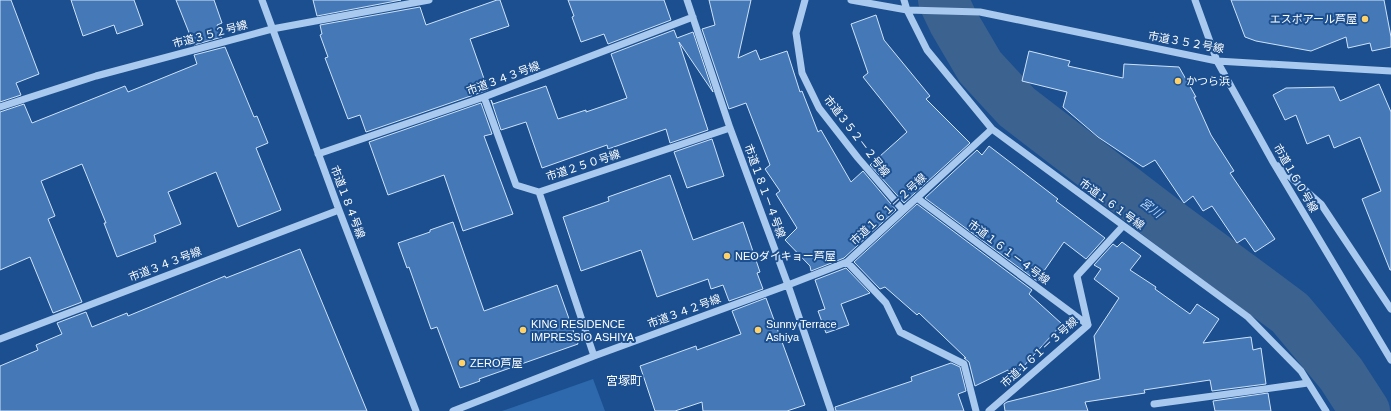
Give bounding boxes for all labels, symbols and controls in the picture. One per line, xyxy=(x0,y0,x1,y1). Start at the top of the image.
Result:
place label: エスポアール芦屋 xyxy=(1270,13,1357,25)
marker: エスポアール芦屋 xyxy=(1360,14,1370,24)
street label: 市道３５２号線 xyxy=(171,18,249,50)
street label: 市道３５２号線 xyxy=(1147,29,1225,55)
street label: 市道３４３号線 xyxy=(465,59,541,97)
place label: かつら浜 xyxy=(1186,75,1230,87)
marker: かつら浜 xyxy=(1173,76,1183,86)
street label: 市道３５２－２号線 xyxy=(822,93,892,179)
street label: 市道１８１－４号線 xyxy=(742,142,788,240)
street label: 市道１６０号線 xyxy=(1272,142,1320,214)
street label: 市道２５０号線 xyxy=(545,147,621,183)
street label: 市道１８４号線 xyxy=(329,164,367,240)
street label: 市道１６１－２号線 xyxy=(848,171,928,247)
street label: 市道１６１号線 xyxy=(1077,177,1147,231)
water label: 宮川 xyxy=(1137,195,1166,222)
street label: 市道１６１－４号線 xyxy=(966,217,1052,287)
street label: 市道３４３号線 xyxy=(127,245,203,283)
place label: NEOダイキョー芦屋 xyxy=(735,250,836,262)
marker: NEOダイキョー芦屋 xyxy=(722,251,732,261)
street label: 市道３４２号線 xyxy=(646,292,722,330)
street label: 市道１６１－３号線 xyxy=(998,314,1080,390)
place label: KING RESIDENCE IMPRESSIO ASHIYA xyxy=(531,318,635,343)
place label: Sunny Terrace Ashiya xyxy=(766,318,837,343)
marker: KING RESIDENCE IMPRESSIO ASHIYA xyxy=(518,325,528,335)
marker: Sunny Terrace Ashiya xyxy=(753,325,763,335)
place label: ZERO芦屋 xyxy=(470,357,523,369)
marker: ZERO芦屋 xyxy=(457,358,467,368)
district label: 宮塚町 xyxy=(606,374,642,388)

